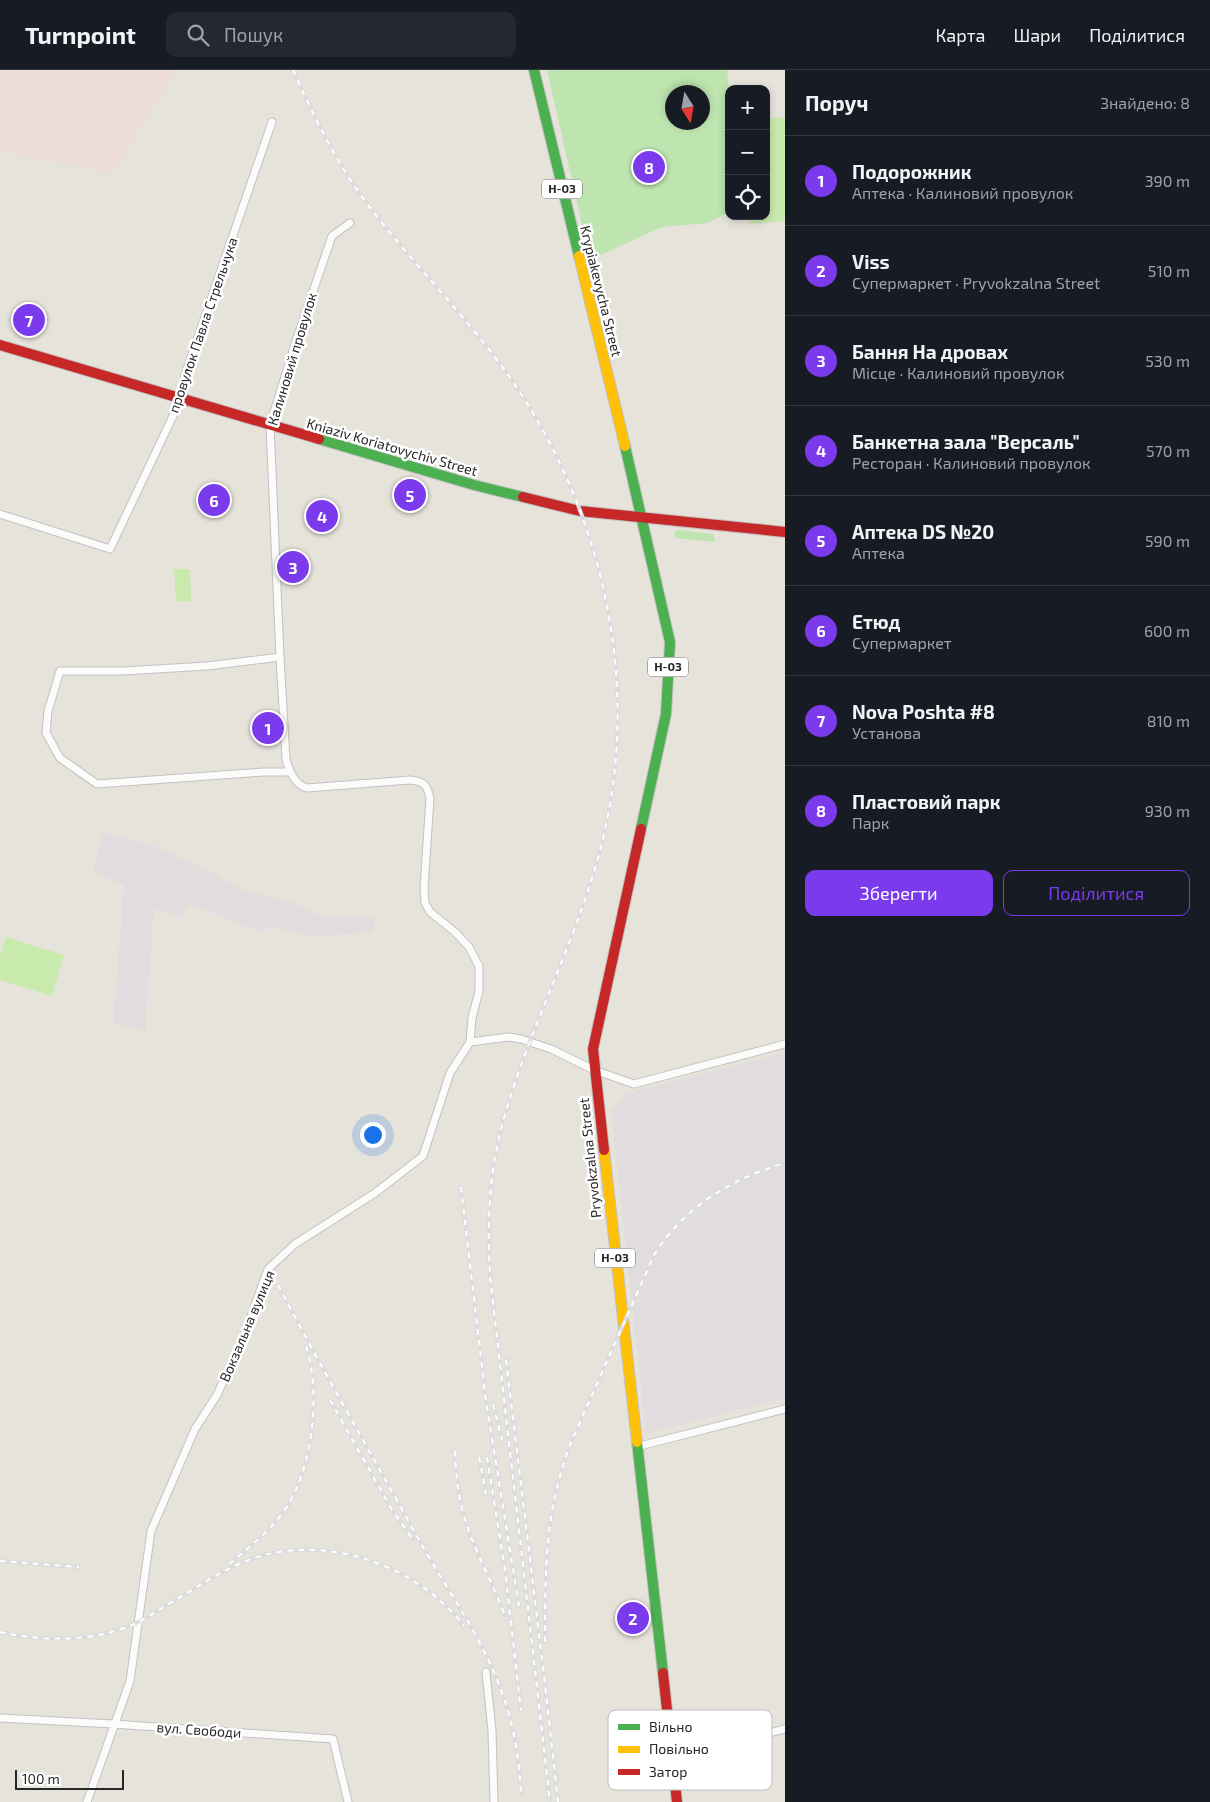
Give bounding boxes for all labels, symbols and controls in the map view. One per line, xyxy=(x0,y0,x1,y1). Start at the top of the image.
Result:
search box xyxy=(166,12,516,57)
text: Turnpoint xyxy=(25,20,136,49)
icon: search xyxy=(184,21,212,49)
text: Пошук xyxy=(224,23,283,46)
text: Карта xyxy=(935,24,985,46)
text: Шари xyxy=(1013,24,1061,46)
text: Поділитися xyxy=(1089,24,1185,46)
north arrow xyxy=(665,85,710,130)
map controls xyxy=(725,85,770,220)
button: + xyxy=(725,85,770,130)
text: Поруч xyxy=(805,90,868,115)
text: Знайдено: 8 xyxy=(1100,93,1190,112)
button: − xyxy=(725,130,770,175)
pin: 8 xyxy=(633,148,665,186)
text: Подорожник xyxy=(852,160,971,183)
text: 1 xyxy=(818,171,824,190)
text: 390 m xyxy=(1145,171,1190,190)
button: locate xyxy=(725,175,770,220)
road number: Н-03 xyxy=(542,180,582,198)
text: Аптека · Калиновий провулок xyxy=(852,183,1073,202)
street label: Krypiakevycha Street xyxy=(577,224,626,358)
street label: провулок Павла Стрельчука xyxy=(164,235,241,415)
text: Viss xyxy=(852,250,890,273)
text: 2 xyxy=(816,261,826,280)
text: 510 m xyxy=(1148,261,1190,280)
text: Супермаркет · Pryvokzalna Street xyxy=(852,273,1100,292)
street label: Калиновий провулок xyxy=(263,290,320,427)
pin: 7 xyxy=(13,301,45,339)
text: Бання На дровах xyxy=(852,340,1008,363)
text: 3 xyxy=(816,351,826,370)
text: 530 m xyxy=(1145,351,1190,370)
text: Місце · Калиновий провулок xyxy=(852,363,1065,382)
street label: Kniaziv Koriatovychiv Street xyxy=(305,414,479,479)
text: Банкетна зала "Версаль" xyxy=(852,430,1080,453)
text: 4 xyxy=(816,441,826,460)
text: 570 m xyxy=(1146,441,1190,460)
text: Ресторан · Калиновий провулок xyxy=(852,453,1091,472)
pin: 5 xyxy=(394,476,426,514)
pin: 6 xyxy=(198,481,230,519)
pin: 4 xyxy=(306,497,338,535)
text: Аптека DS №20 xyxy=(852,520,994,543)
text: 5 xyxy=(817,531,825,550)
text: 590 m xyxy=(1145,531,1190,550)
text: Аптека xyxy=(852,543,905,562)
pin: 3 xyxy=(277,548,309,586)
text: Етюд xyxy=(852,610,901,633)
text: 6 xyxy=(816,621,826,640)
text: 600 m xyxy=(1144,621,1190,640)
text: Супермаркет xyxy=(852,633,951,652)
road number: Н-03 xyxy=(648,658,688,676)
text: Nova Poshta #8 xyxy=(852,700,995,723)
pin: 1 xyxy=(252,709,284,747)
text: 7 xyxy=(817,711,825,730)
text: 810 m xyxy=(1147,711,1190,730)
text: Установа xyxy=(852,723,921,742)
text: Пластовий парк xyxy=(852,790,1001,813)
text: 8 xyxy=(816,801,826,820)
text: 930 m xyxy=(1145,801,1190,820)
text: Парк xyxy=(852,813,889,832)
button: Зберегти xyxy=(805,870,993,916)
button: Поділитися xyxy=(1003,870,1190,916)
street label: Pryvokzalna Street xyxy=(575,1097,604,1219)
your location xyxy=(360,1122,386,1148)
road number: Н-03 xyxy=(595,1248,635,1268)
street label: Вокзальна вулиця xyxy=(215,1267,278,1384)
pin: 2 xyxy=(617,1599,649,1637)
legend xyxy=(608,1710,772,1790)
street label: вул. Свободи xyxy=(156,1718,242,1741)
text: Вільно xyxy=(649,1718,692,1735)
text: Повільно xyxy=(649,1740,709,1757)
text: Затор xyxy=(649,1763,687,1780)
scale bar xyxy=(15,1767,124,1790)
text: 100 m xyxy=(22,1770,60,1787)

